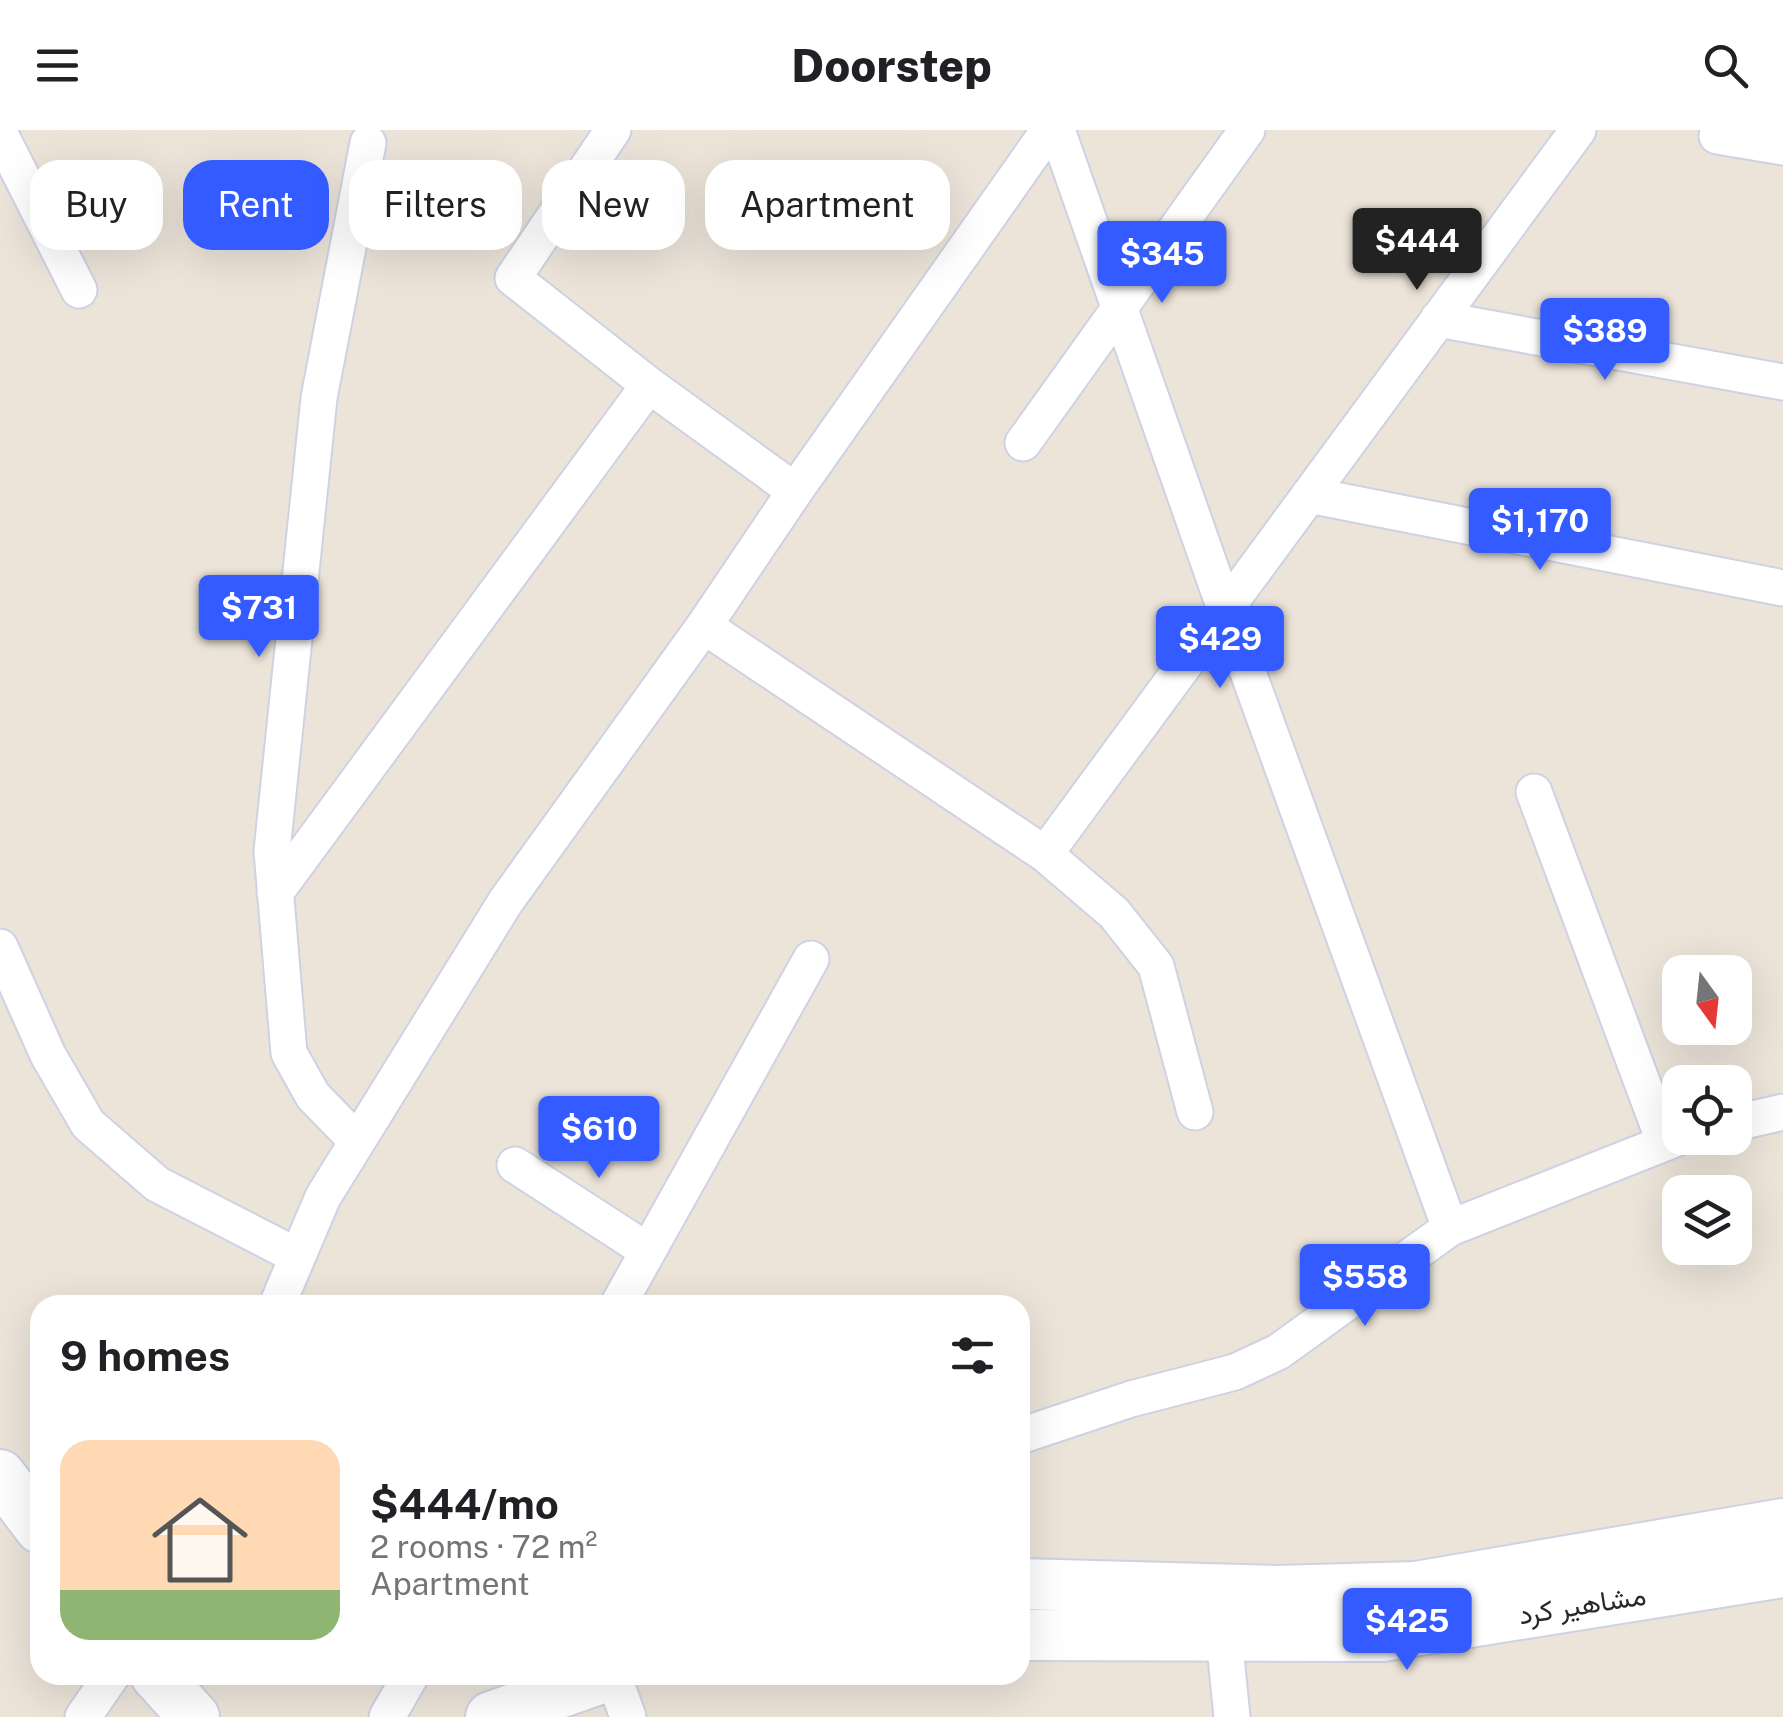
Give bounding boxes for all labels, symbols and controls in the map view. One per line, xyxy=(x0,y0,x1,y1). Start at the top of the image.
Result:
icon: menu xyxy=(30,38,85,93)
icon: search xyxy=(1698,38,1753,93)
text: Doorstep xyxy=(791,39,992,92)
chip: Buy xyxy=(30,160,163,250)
chip: Rent xyxy=(183,160,329,250)
chip: Filters xyxy=(349,160,522,250)
chip: New xyxy=(542,160,685,250)
chip: Apartment xyxy=(705,160,950,250)
pin: $444 xyxy=(1358,208,1476,293)
pin: $345 xyxy=(1103,221,1221,306)
text: $444 xyxy=(1375,222,1459,259)
text: $345 xyxy=(1119,235,1205,272)
pin: $389 xyxy=(1546,298,1664,383)
text: $389 xyxy=(1562,312,1648,349)
pin: $1,170 xyxy=(1459,488,1621,573)
text: $1,170 xyxy=(1491,502,1589,539)
pin: $731 xyxy=(200,575,318,660)
text: $731 xyxy=(221,589,297,626)
pin: $429 xyxy=(1161,606,1279,691)
text: $429 xyxy=(1178,620,1262,657)
north arrow xyxy=(1662,955,1752,1045)
map controls xyxy=(1662,955,1752,1265)
button: locate xyxy=(1662,1065,1752,1155)
pin: $610 xyxy=(540,1096,658,1181)
text: $610 xyxy=(560,1110,638,1147)
button: layers xyxy=(1662,1175,1752,1265)
pin: $558 xyxy=(1306,1244,1424,1329)
text: $558 xyxy=(1322,1258,1408,1295)
icon: filters xyxy=(945,1328,1000,1383)
text: 9 homes xyxy=(60,1331,230,1380)
text: $444/mo xyxy=(370,1479,559,1528)
icon: home xyxy=(140,1480,260,1600)
text: 2 rooms · 72 m² xyxy=(370,1528,597,1565)
text: Apartment xyxy=(370,1565,530,1602)
street label: مشاهیر کرد xyxy=(1516,1578,1648,1632)
pin: $425 xyxy=(1348,1588,1466,1673)
text: $425 xyxy=(1365,1602,1449,1639)

